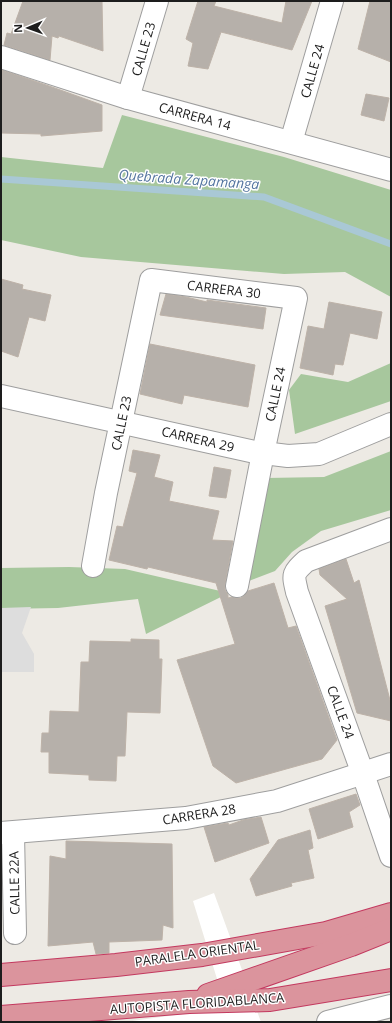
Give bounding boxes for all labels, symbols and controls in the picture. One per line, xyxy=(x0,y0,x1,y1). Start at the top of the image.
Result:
north arrow xyxy=(8,8,48,48)
street label: CALLE 23 xyxy=(127,20,159,78)
text: N xyxy=(10,24,25,33)
street label: CALLE 24 xyxy=(296,41,328,100)
street label: CARRERA 14 xyxy=(157,98,234,134)
water label: Quebrada Zapamanga xyxy=(118,165,260,193)
street label: CARRERA 30 xyxy=(186,276,262,302)
street label: CALLE 24 xyxy=(260,364,290,423)
street label: CALLE 23 xyxy=(106,394,136,452)
street label: CARRERA 29 xyxy=(160,422,236,456)
street label: CALLE 24 xyxy=(323,683,359,742)
street label: CARRERA 28 xyxy=(161,799,237,829)
street label: CALLE 22A xyxy=(4,850,24,915)
street label: PARALELA ORIENTAL xyxy=(134,935,261,971)
street label: AUTOPISTA FLORIDABLANCA xyxy=(109,988,286,1018)

